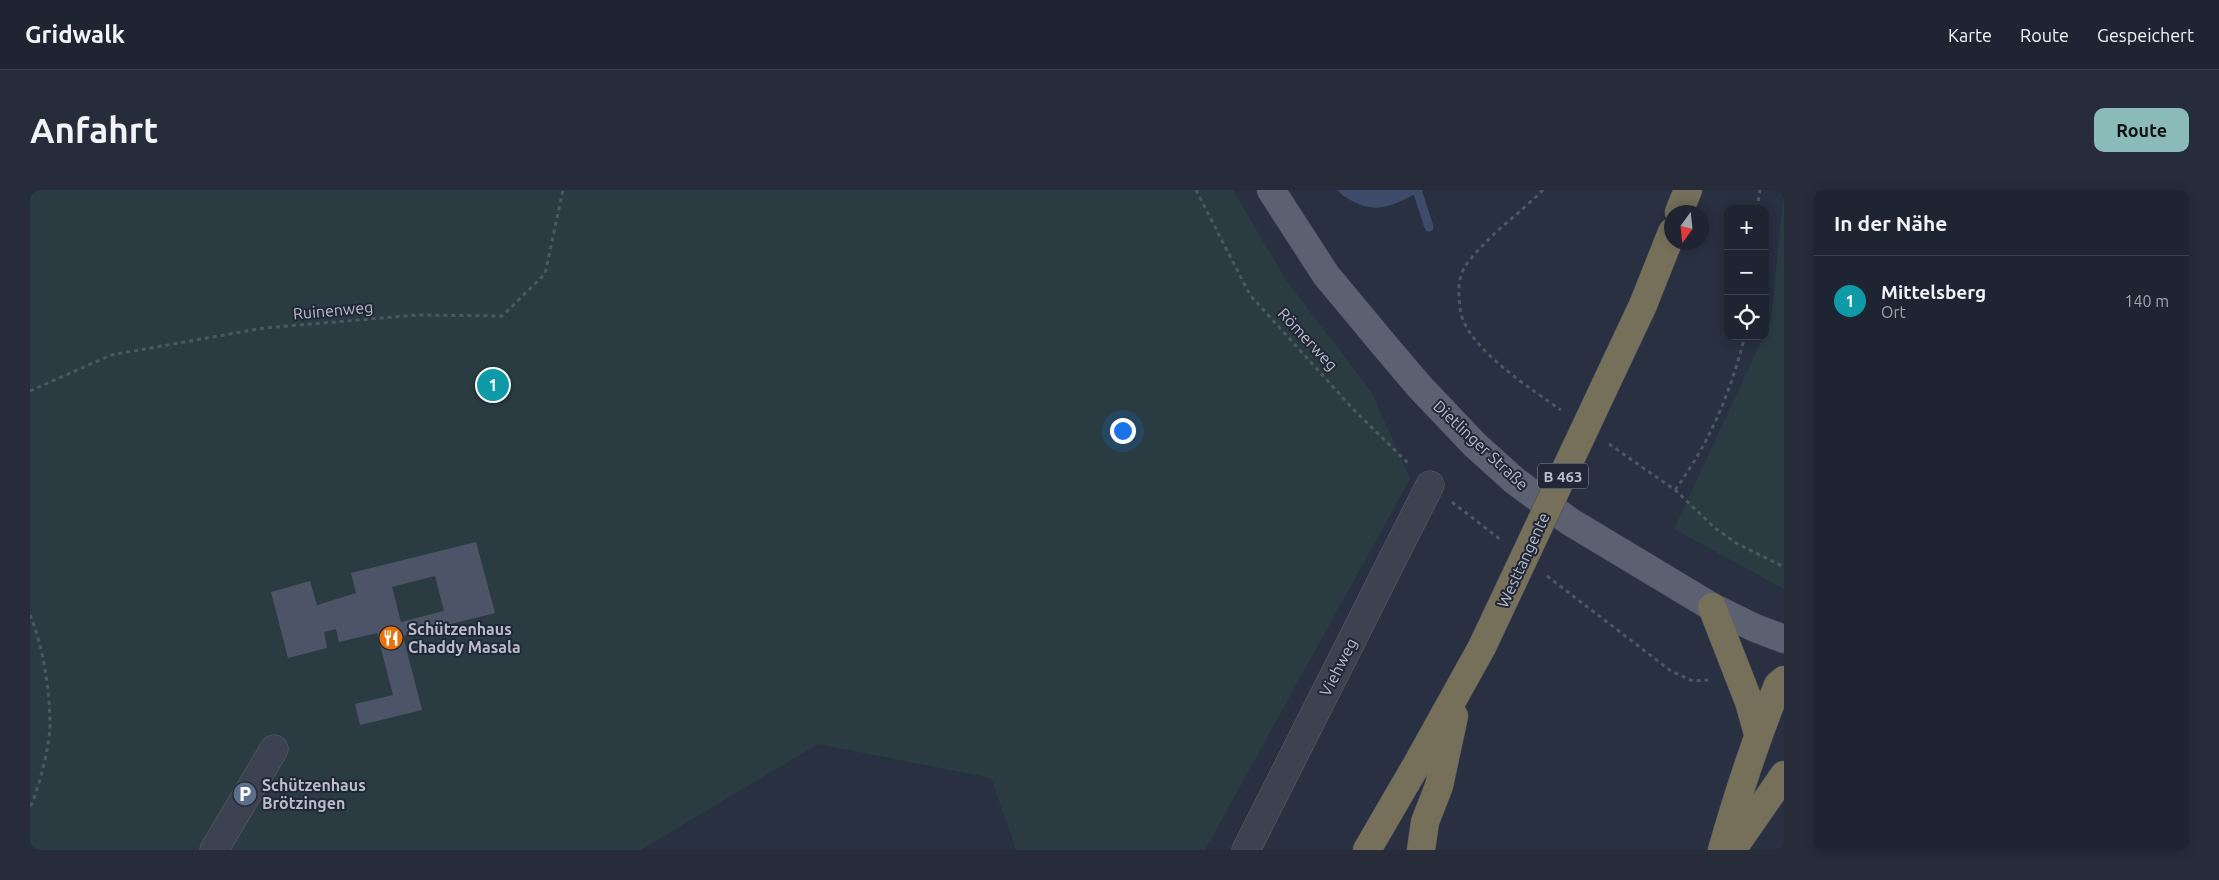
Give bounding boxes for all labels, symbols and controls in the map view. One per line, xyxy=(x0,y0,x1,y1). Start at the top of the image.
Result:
text: Gridwalk xyxy=(25,21,125,48)
text: Karte xyxy=(1948,25,1992,45)
text: Route xyxy=(2020,25,2069,45)
text: Gespeichert xyxy=(2097,25,2194,45)
button: Route xyxy=(2094,108,2189,152)
text: Anfahrt xyxy=(30,110,158,150)
north arrow xyxy=(1664,205,1709,250)
map controls xyxy=(1724,205,1769,340)
button: + xyxy=(1724,205,1769,250)
text: In der Nähe xyxy=(1834,211,1947,235)
button: − xyxy=(1724,250,1769,295)
text: Mittelsberg xyxy=(1881,281,1986,303)
text: 1 xyxy=(1845,292,1855,310)
text: 140 m xyxy=(2124,292,2169,310)
button: locate xyxy=(1724,295,1769,340)
street label: Ruinenweg xyxy=(292,298,374,322)
text: Ort xyxy=(1881,303,1906,321)
street label: Römerweg xyxy=(1275,304,1341,374)
pin: 1 xyxy=(477,366,509,404)
street label: Dietlinger Straße xyxy=(1430,397,1532,493)
your location xyxy=(1110,418,1136,444)
road number: B 463 xyxy=(1538,464,1588,488)
street label: Westtangente xyxy=(1493,510,1553,610)
place label: Schützenhaus Chaddy Masala xyxy=(408,620,521,656)
restaurant icon: Schützenhaus Chaddy Masala xyxy=(378,625,404,651)
street label: Viehweg xyxy=(1316,635,1360,699)
place label: Schützenhaus Brötzingen xyxy=(262,776,366,812)
parking icon: Schützenhaus Brötzingen xyxy=(232,781,258,807)

